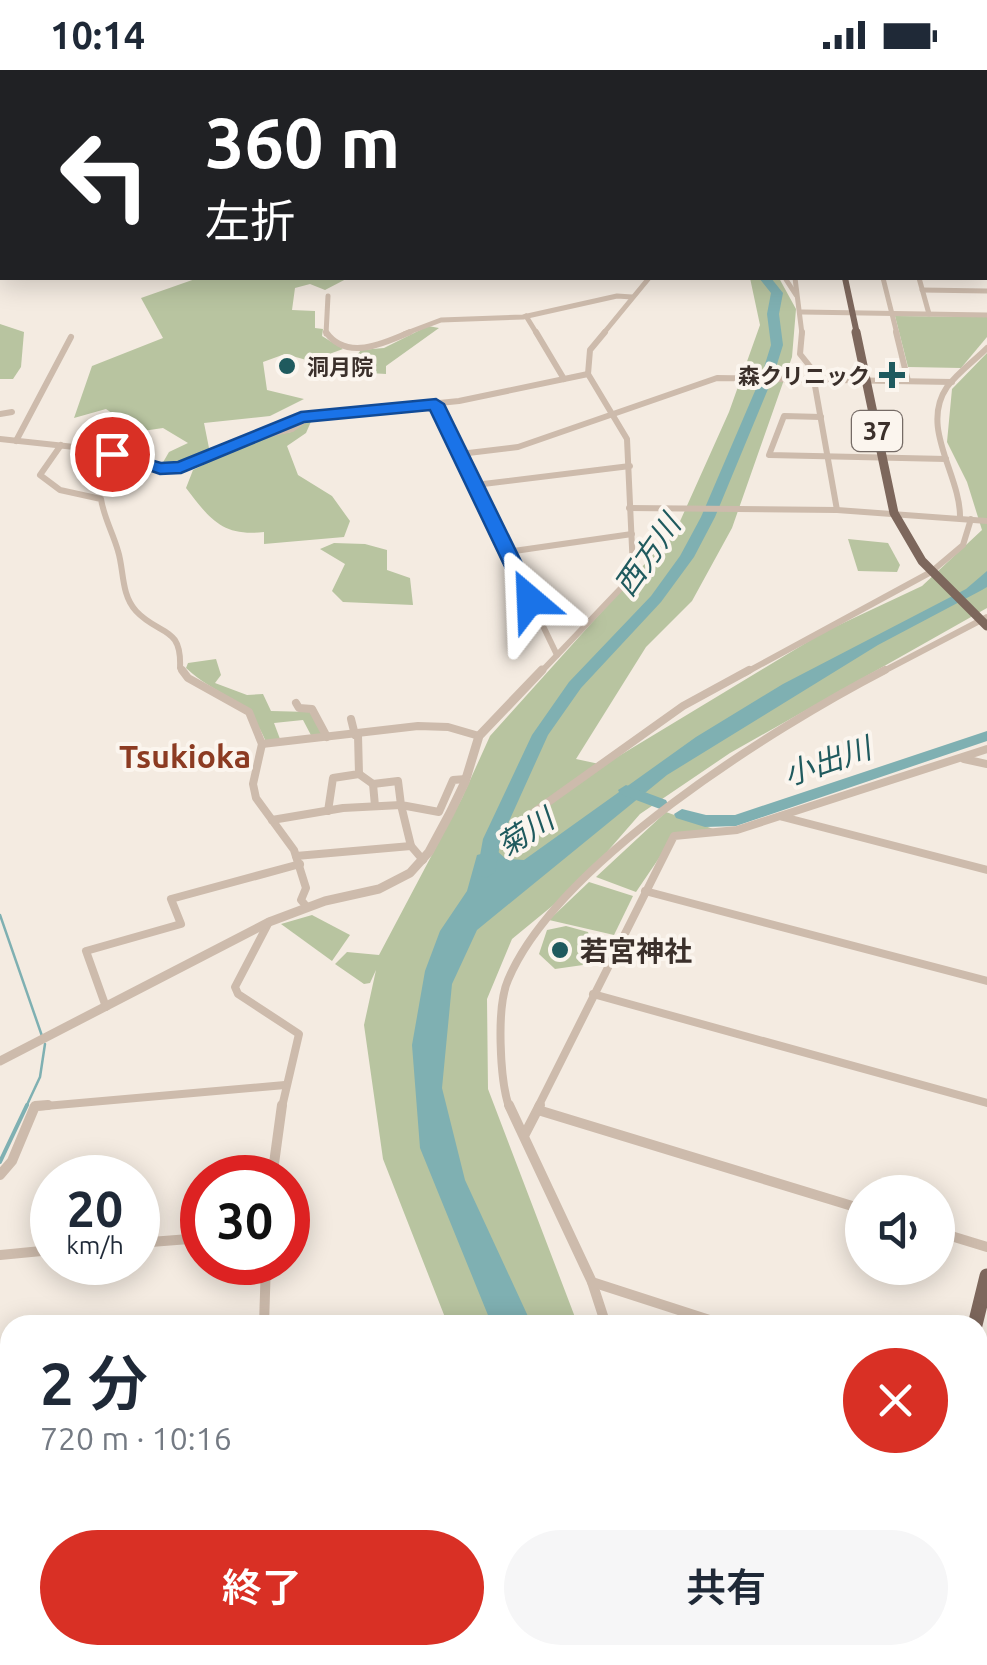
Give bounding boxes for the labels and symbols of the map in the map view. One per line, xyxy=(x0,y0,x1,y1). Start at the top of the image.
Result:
place label: 洞月院 xyxy=(307,354,373,379)
marker: 洞月院 xyxy=(276,355,298,377)
marker: 森クリニック xyxy=(879,362,905,388)
place label: 森クリニック xyxy=(738,363,870,388)
road number: 37 xyxy=(852,411,902,451)
pin xyxy=(70,412,155,497)
water label: 西方川 xyxy=(607,506,688,602)
position arrow xyxy=(478,548,582,652)
water label: 小出川 xyxy=(779,729,878,792)
district label: Tsukioka xyxy=(119,738,251,774)
water label: 菊川 xyxy=(491,800,562,863)
place label: 若宮神社 xyxy=(580,935,692,966)
marker: 若宮神社 xyxy=(549,939,571,961)
speed limit sign: 30 xyxy=(180,1155,310,1285)

